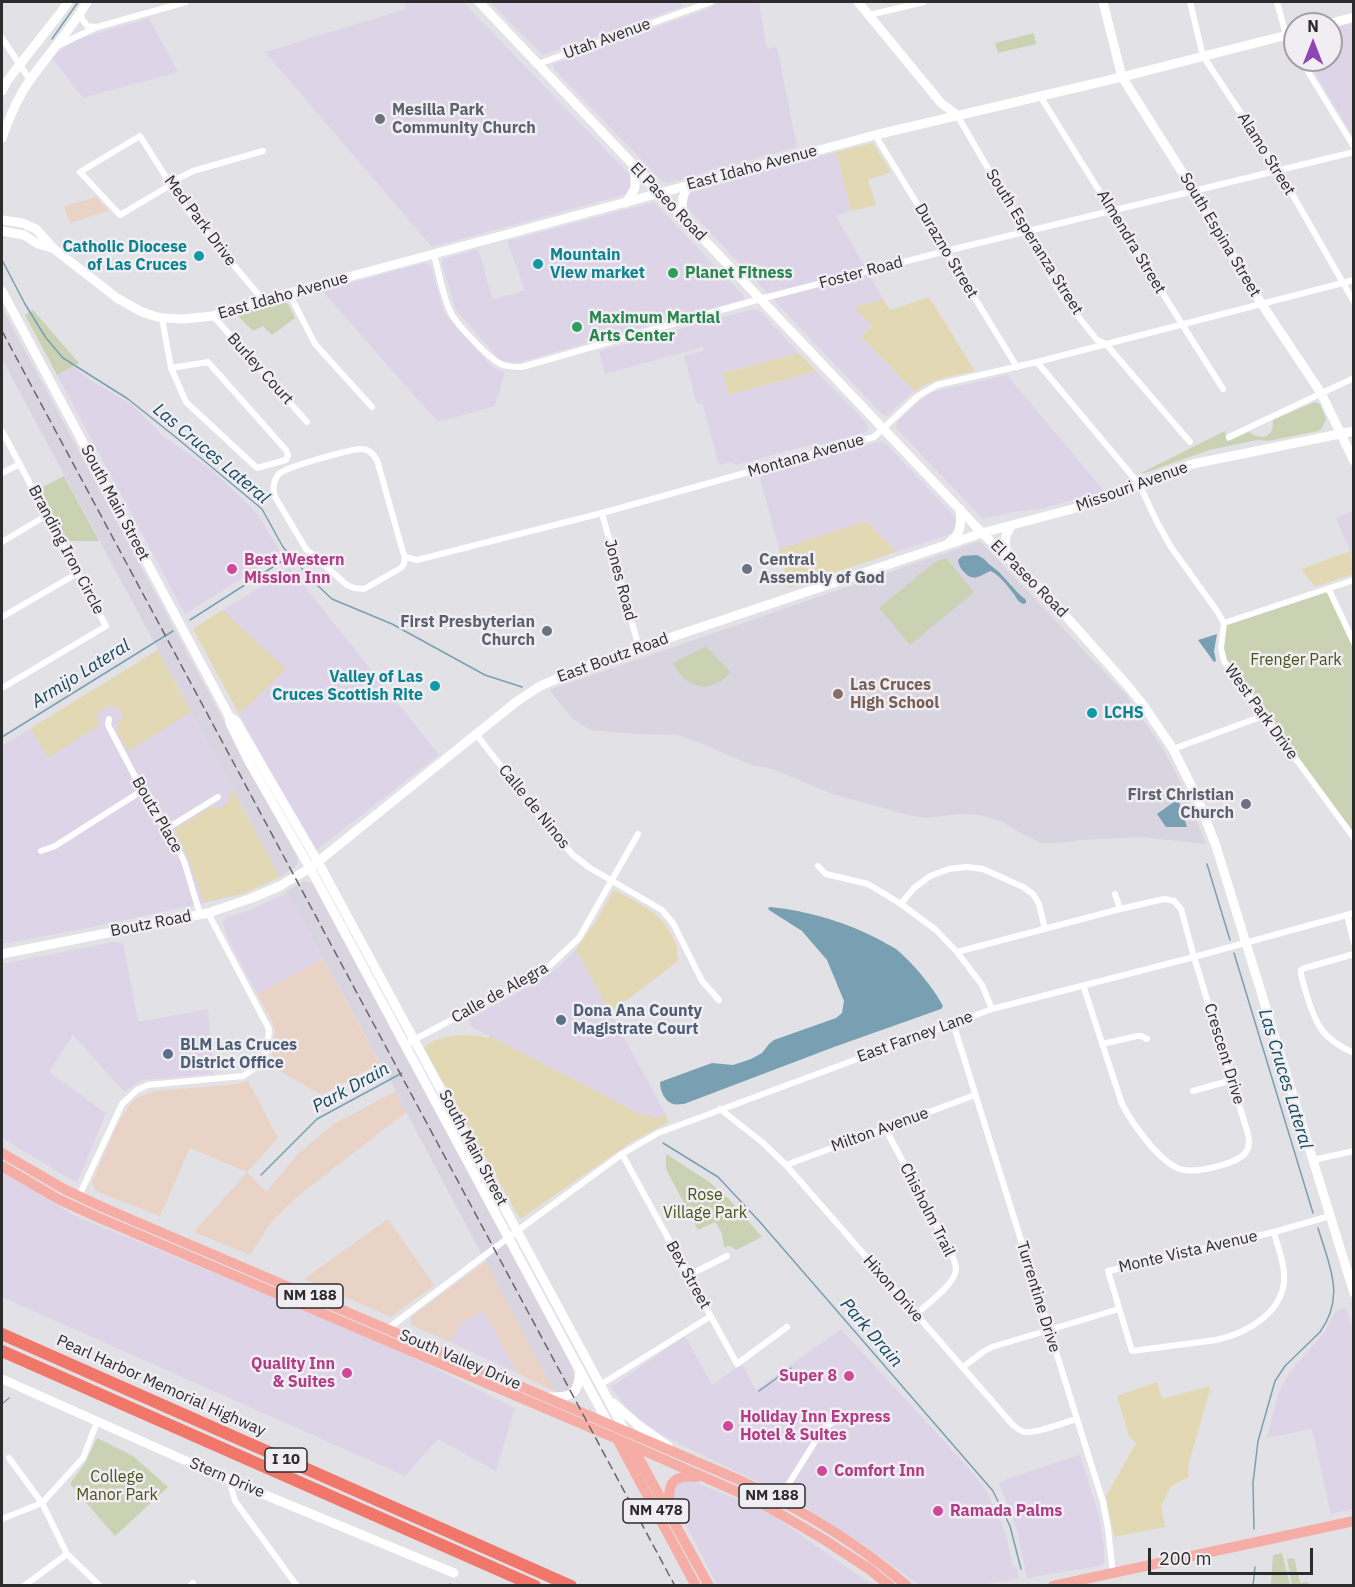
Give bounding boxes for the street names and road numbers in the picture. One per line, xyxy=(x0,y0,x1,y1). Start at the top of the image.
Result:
street label: Utah Avenue xyxy=(561,14,653,64)
street label: Alamo Street xyxy=(1233,109,1299,199)
street label: East Idaho Avenue xyxy=(685,141,819,195)
street label: El Paseo Road xyxy=(626,159,710,245)
street label: South Esperanza Street xyxy=(981,166,1087,318)
street label: South Espina Street xyxy=(1175,169,1265,301)
street label: Med Park Drive xyxy=(160,172,240,270)
street label: Almendra Street xyxy=(1092,187,1170,297)
street label: Durazno Street xyxy=(910,200,982,302)
street label: Foster Road xyxy=(817,253,905,293)
street label: East Idaho Avenue xyxy=(216,268,350,324)
street label: Burley Court xyxy=(223,329,297,409)
street label: Montana Avenue xyxy=(746,430,866,482)
street label: South Main Street xyxy=(76,442,154,564)
street label: Missouri Avenue xyxy=(1073,458,1191,516)
street label: Branding Iron Circle xyxy=(24,482,108,618)
street label: El Paseo Road xyxy=(986,536,1072,622)
street label: Jones Road xyxy=(600,537,640,623)
street label: East Boutz Road xyxy=(555,629,671,687)
street label: West Park Drive xyxy=(1220,661,1302,763)
street label: Calle de Ninos xyxy=(494,761,574,853)
street label: Boutz Place xyxy=(128,774,186,856)
street label: Boutz Road xyxy=(109,907,193,941)
street label: Calle de Alegra xyxy=(448,958,552,1028)
street label: Crescent Drive xyxy=(1200,1001,1248,1107)
street label: East Farney Lane xyxy=(855,1007,975,1067)
street label: South Main Street xyxy=(434,1087,512,1209)
street label: Milton Avenue xyxy=(829,1104,931,1156)
street label: Chisholm Trail xyxy=(895,1160,959,1260)
street label: Monte Vista Avenue xyxy=(1117,1227,1259,1277)
street label: Bex Street xyxy=(661,1238,715,1312)
street label: Turrentine Drive xyxy=(1012,1239,1064,1355)
street label: Hixon Drive xyxy=(859,1252,927,1326)
road number: NM 188 xyxy=(277,1284,343,1308)
street label: South Valley Drive xyxy=(396,1326,524,1394)
street label: Pearl Harbor Memorial Highway xyxy=(53,1331,269,1441)
road number: I 10 xyxy=(265,1448,307,1472)
street label: Stern Drive xyxy=(187,1454,267,1502)
road number: NM 188 xyxy=(739,1484,805,1508)
road number: NM 478 xyxy=(623,1499,689,1523)

